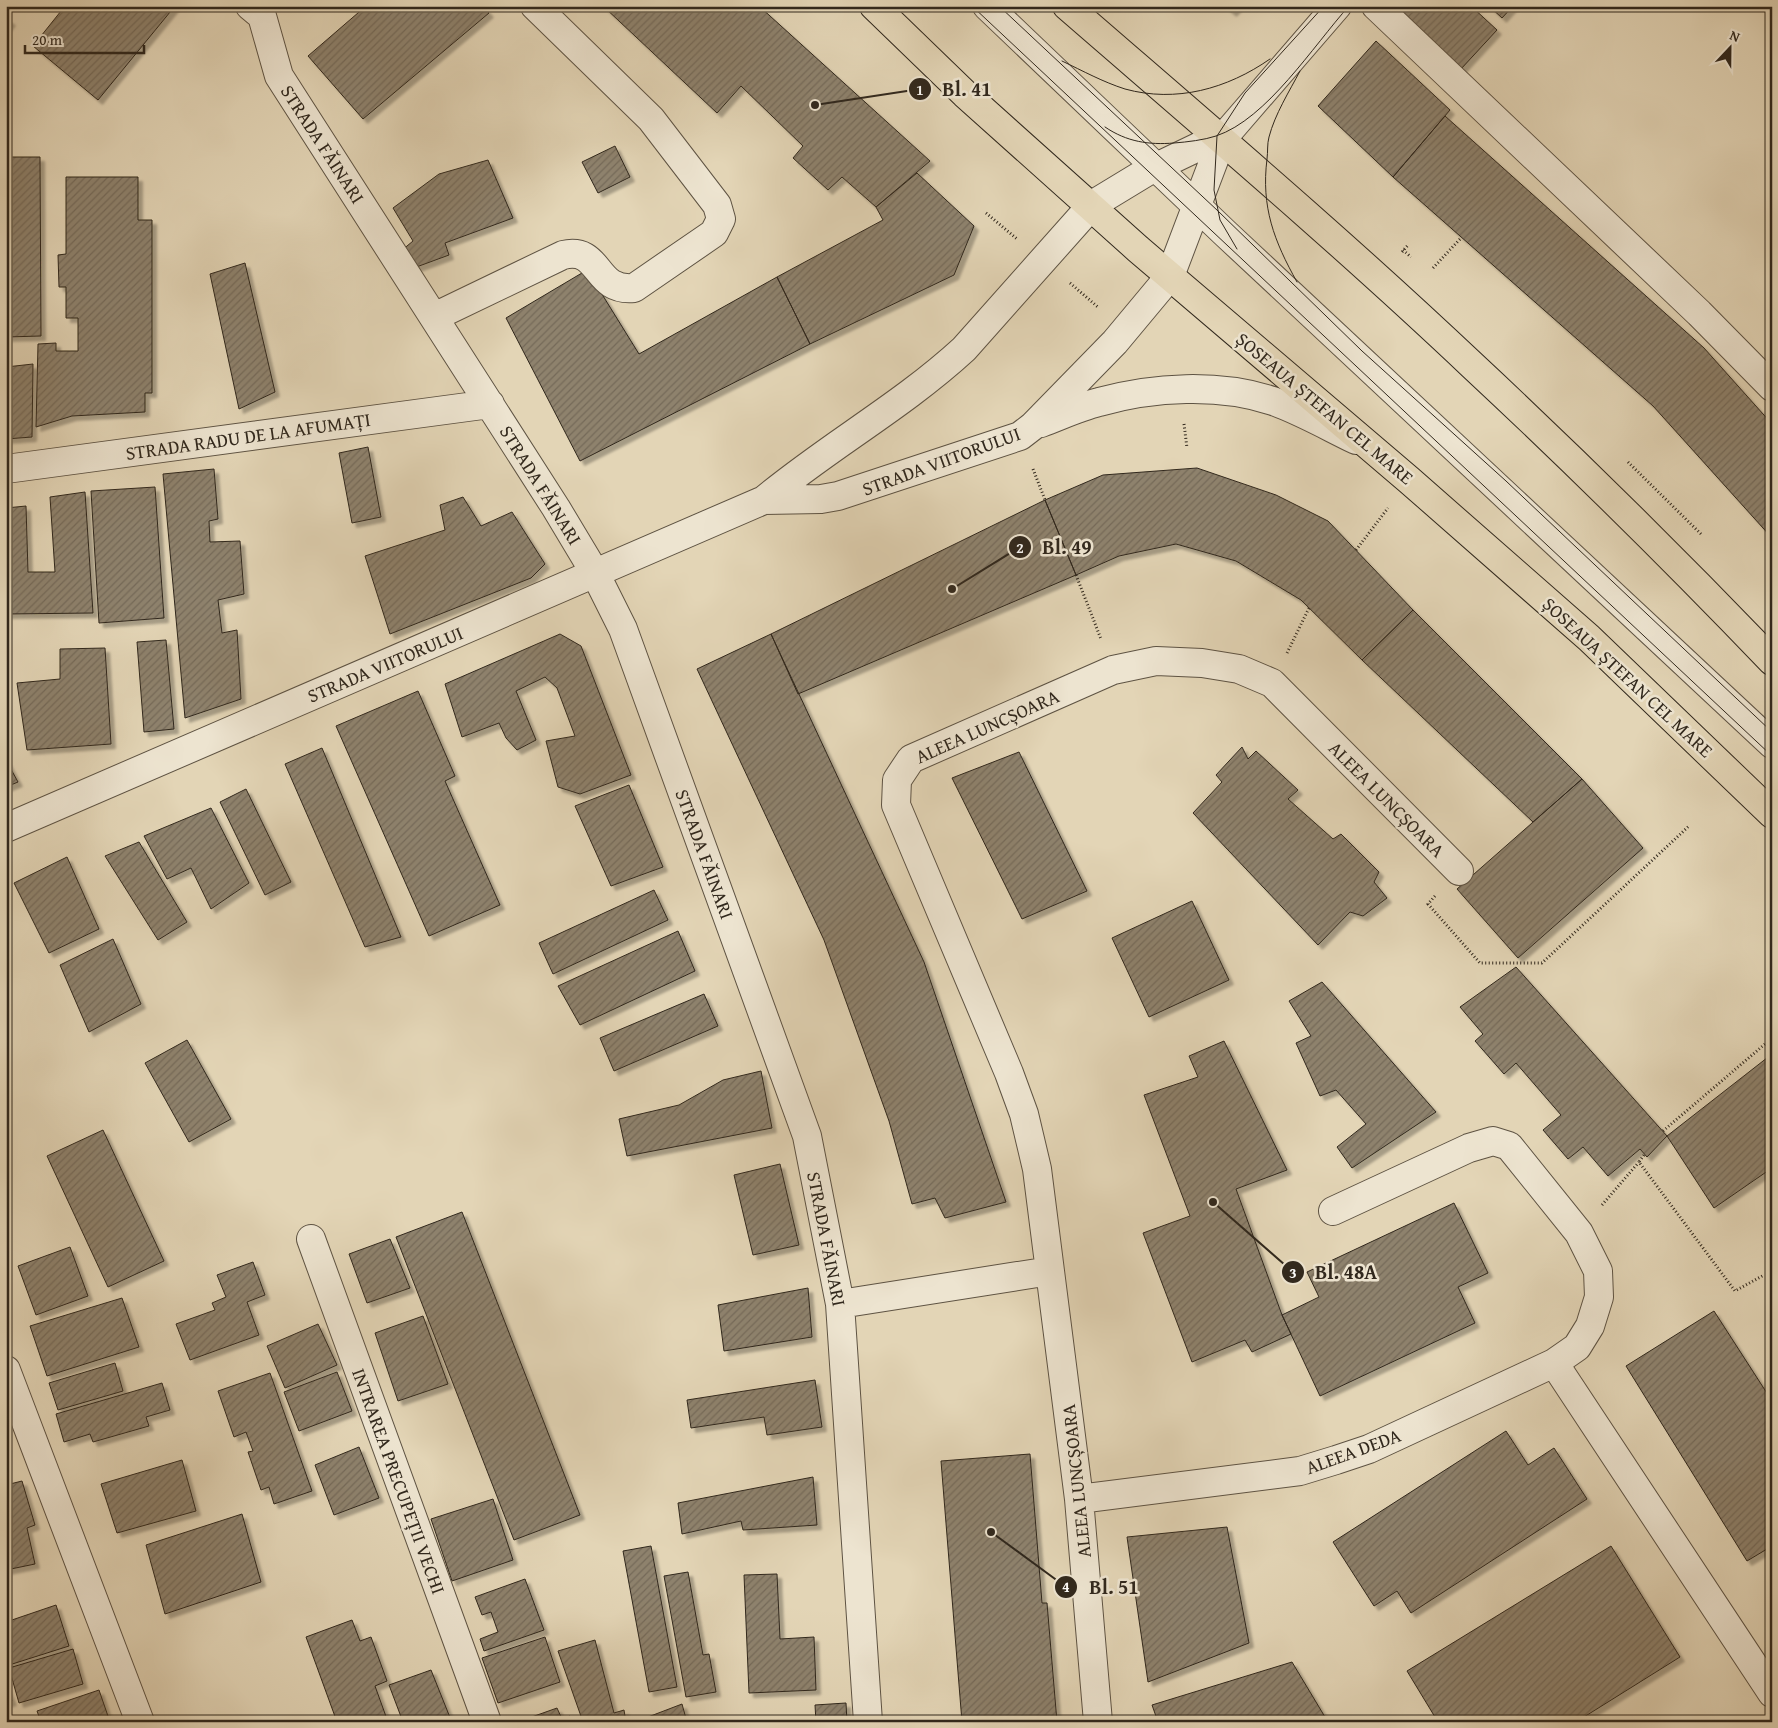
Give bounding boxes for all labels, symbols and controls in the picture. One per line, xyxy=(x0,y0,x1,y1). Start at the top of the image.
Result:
scale bar xyxy=(25,22,144,54)
north arrow xyxy=(1706,22,1756,72)
text: N xyxy=(1727,25,1744,47)
text: 20 m xyxy=(32,29,63,50)
callout: Bl. 41 xyxy=(908,72,1002,107)
text: Bl. 41 xyxy=(942,74,992,103)
street label: STRADA FĂINARI xyxy=(274,79,372,209)
text: 1 xyxy=(916,79,924,100)
street label: ȘOSEAUA ȘTEFAN CEL MARE xyxy=(1230,325,1420,491)
street label: STRADA RADU DE LA AFUMAȚI xyxy=(124,405,372,467)
street label: STRADA VIITORULUI xyxy=(858,419,1024,503)
street label: STRADA FĂINARI xyxy=(493,420,589,550)
callout: Bl. 49 xyxy=(1007,530,1102,565)
text: Bl. 49 xyxy=(1042,532,1092,561)
text: 2 xyxy=(1016,537,1024,558)
street label: ȘOSEAUA ȘTEFAN CEL MARE xyxy=(1536,590,1720,764)
street label: STRADA VIITORULUI xyxy=(303,619,467,709)
street label: ALEEA LUNCȘOARA xyxy=(911,682,1064,770)
street label: ALEEA LUNCȘOARA xyxy=(1322,734,1452,864)
street label: STRADA FĂINARI xyxy=(669,785,742,923)
street label: STRADA FĂINARI xyxy=(800,1169,854,1309)
callout: Bl. 48A xyxy=(1280,1255,1388,1290)
text: Bl. 48A xyxy=(1315,1257,1377,1286)
text: 3 xyxy=(1289,1262,1297,1283)
street label: INTRAREA PRECUPEȚII VECHI xyxy=(345,1364,453,1598)
street label: ALEEA LUNCȘOARA xyxy=(1054,1402,1098,1559)
street label: ALEEA DEDA xyxy=(1302,1421,1405,1481)
callout: Bl. 51 xyxy=(1054,1570,1148,1605)
text: Bl. 51 xyxy=(1089,1572,1139,1601)
text: 4 xyxy=(1062,1576,1070,1597)

